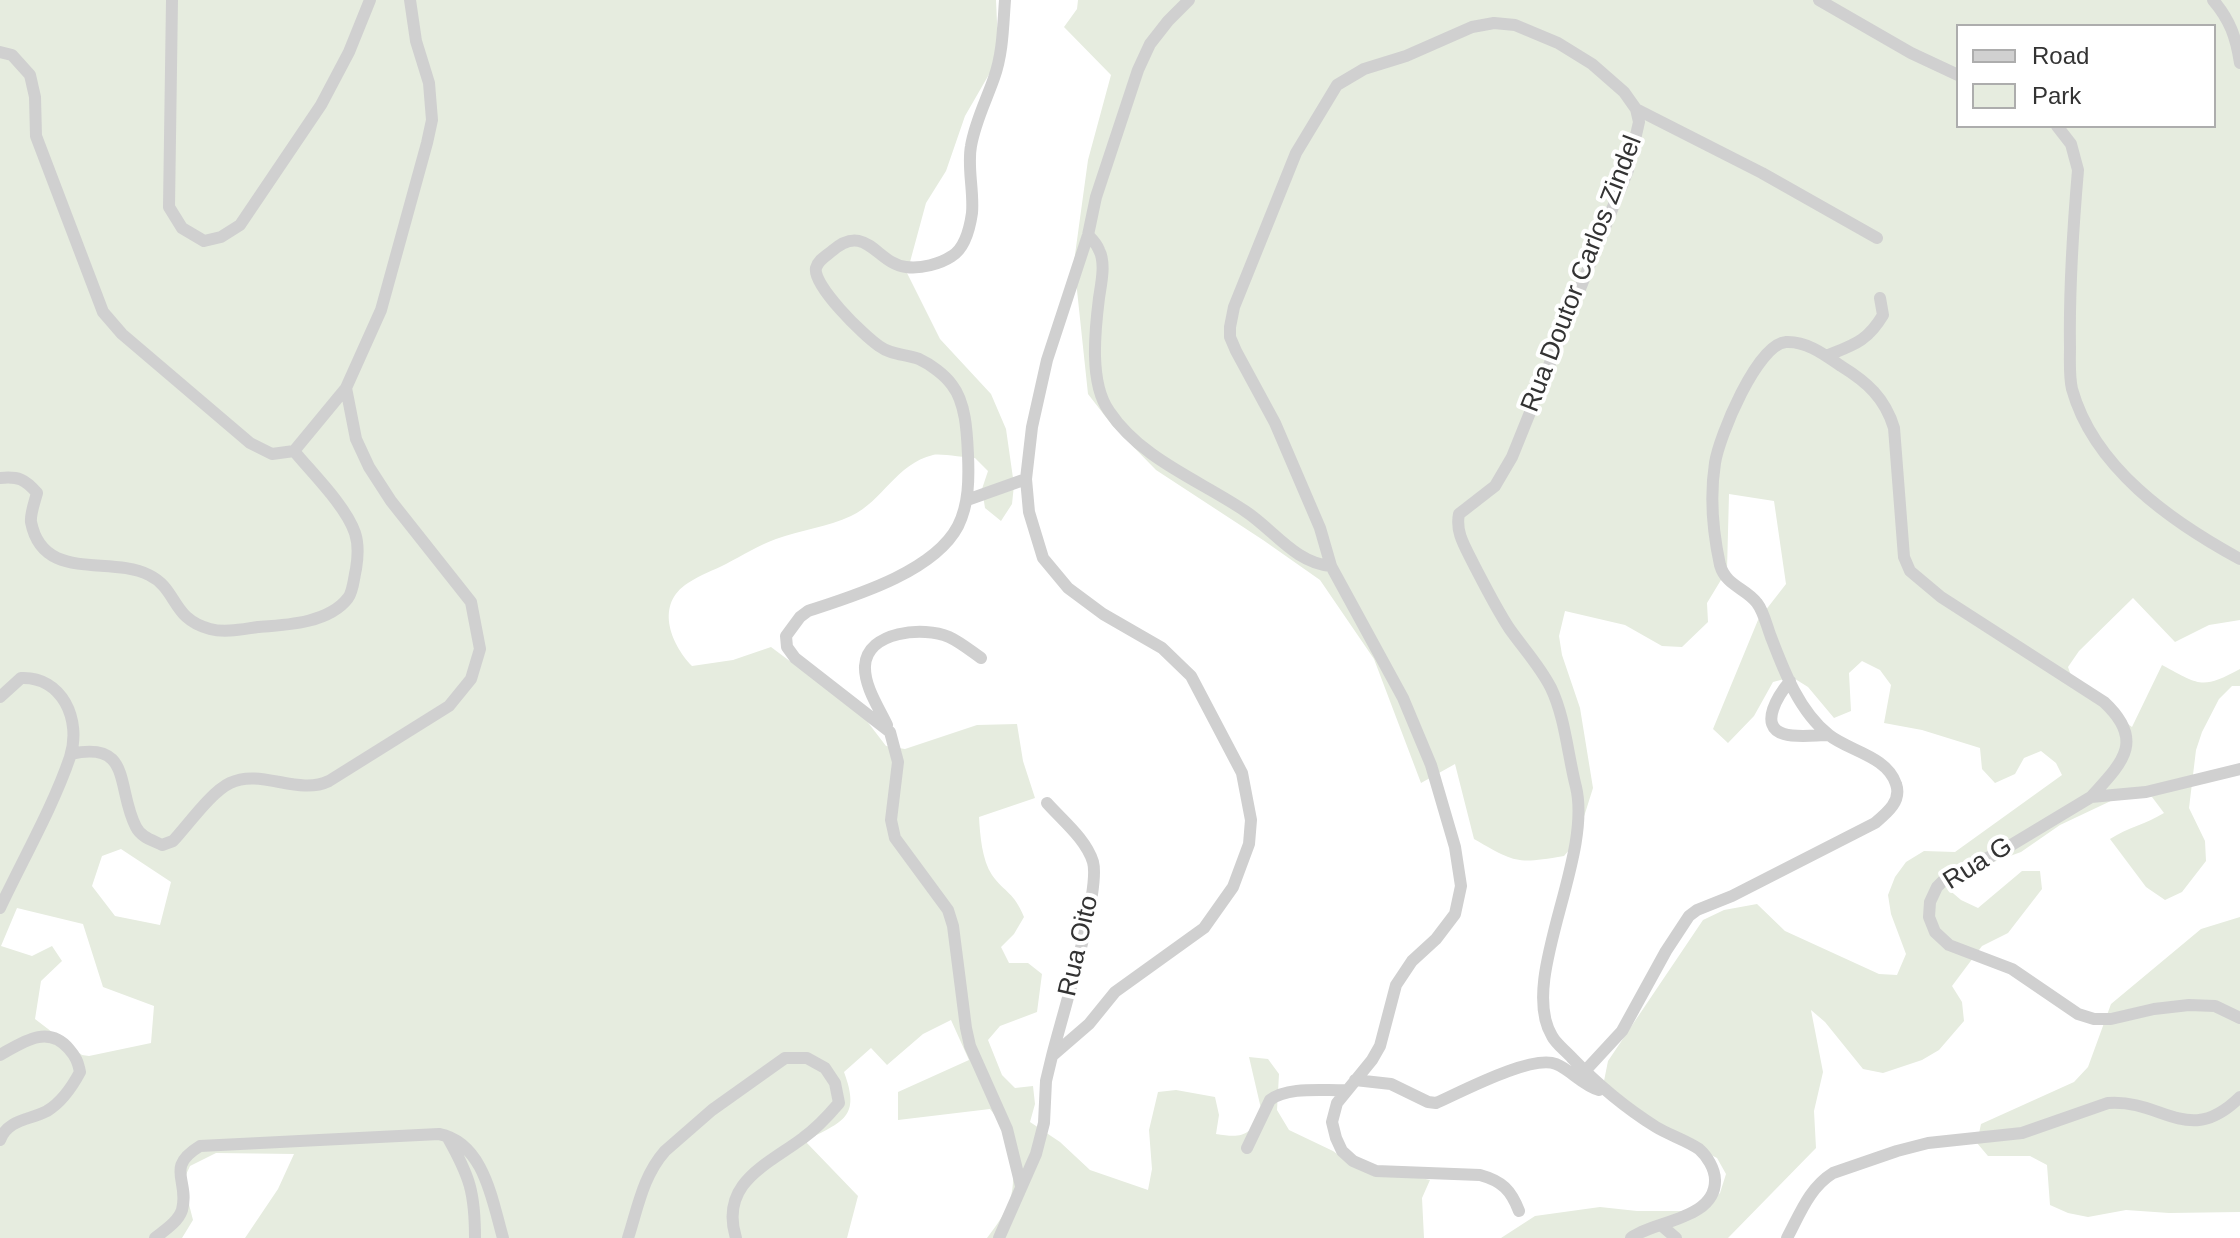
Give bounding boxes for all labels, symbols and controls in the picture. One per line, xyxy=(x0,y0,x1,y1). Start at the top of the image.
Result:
legend xyxy=(1956,24,2216,128)
text: Road xyxy=(2032,42,2089,69)
text: Park xyxy=(2032,82,2081,109)
street label: Rua Doutor Carlos Zindel xyxy=(1515,131,1649,417)
street label: Rua G xyxy=(1938,831,2018,897)
street label: Rua Oito xyxy=(1052,893,1106,999)

